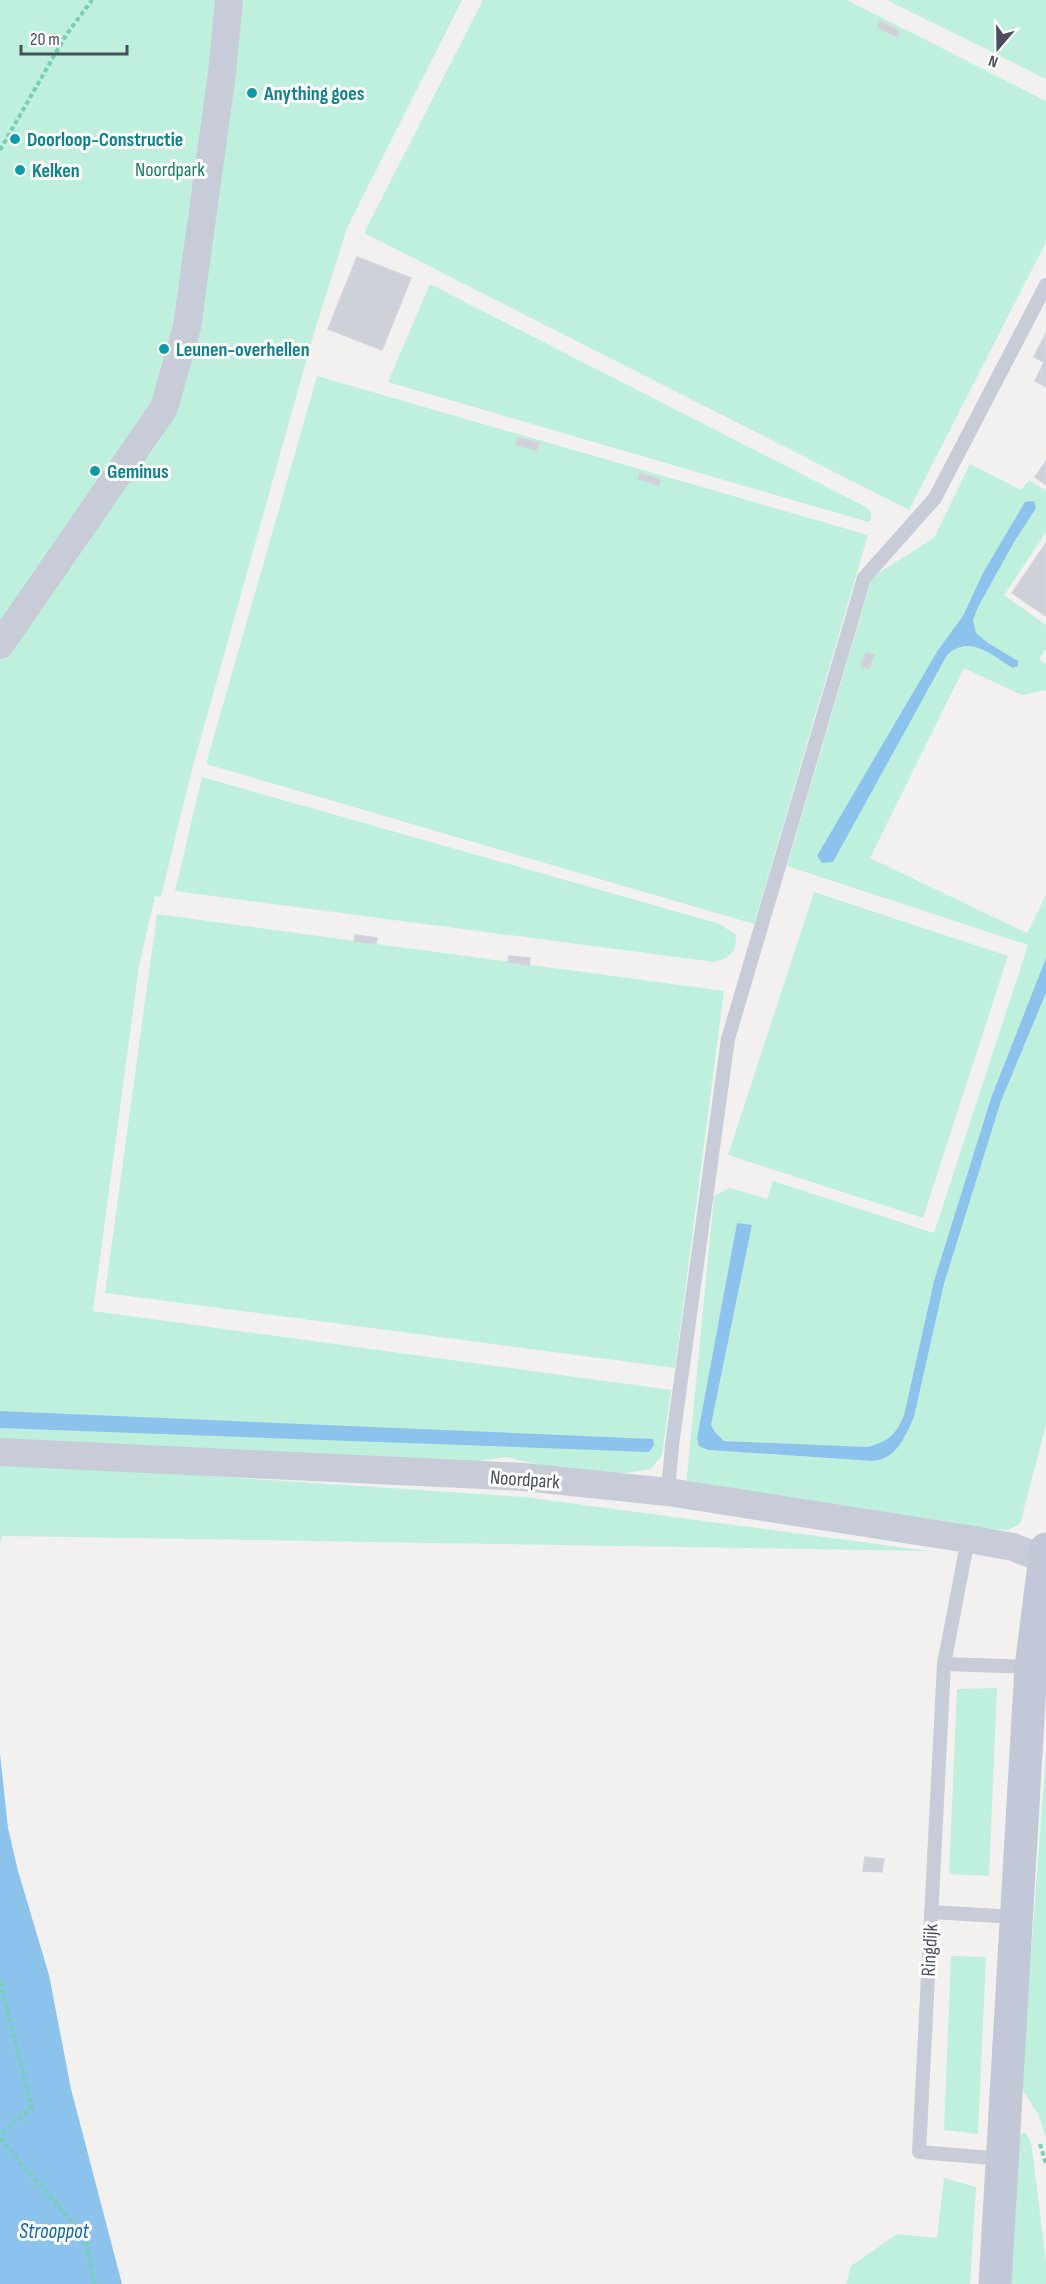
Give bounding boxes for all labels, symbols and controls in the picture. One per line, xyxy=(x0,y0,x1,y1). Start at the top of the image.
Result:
scale bar xyxy=(21,18,128,56)
north arrow xyxy=(968,18,1028,78)
text: 20 m xyxy=(30,29,60,50)
text: N xyxy=(986,50,1001,71)
place label: Anything goes xyxy=(263,82,365,106)
marker: Anything goes xyxy=(245,86,259,100)
place label: Doorloop-Constructie xyxy=(27,128,183,152)
marker: Doorloop-Constructie xyxy=(8,132,22,146)
park label: Noordpark xyxy=(135,158,205,182)
place label: Kelken xyxy=(32,159,80,183)
marker: Kelken xyxy=(13,163,27,177)
place label: Leunen-overhellen xyxy=(176,338,310,362)
marker: Leunen-overhellen xyxy=(157,342,171,356)
place label: Geminus xyxy=(107,460,169,484)
marker: Geminus xyxy=(88,464,102,478)
street label: Noordpark xyxy=(489,1466,561,1494)
street label: Ringdijk xyxy=(917,1923,943,1977)
water label: Strooppot xyxy=(19,2219,89,2244)

